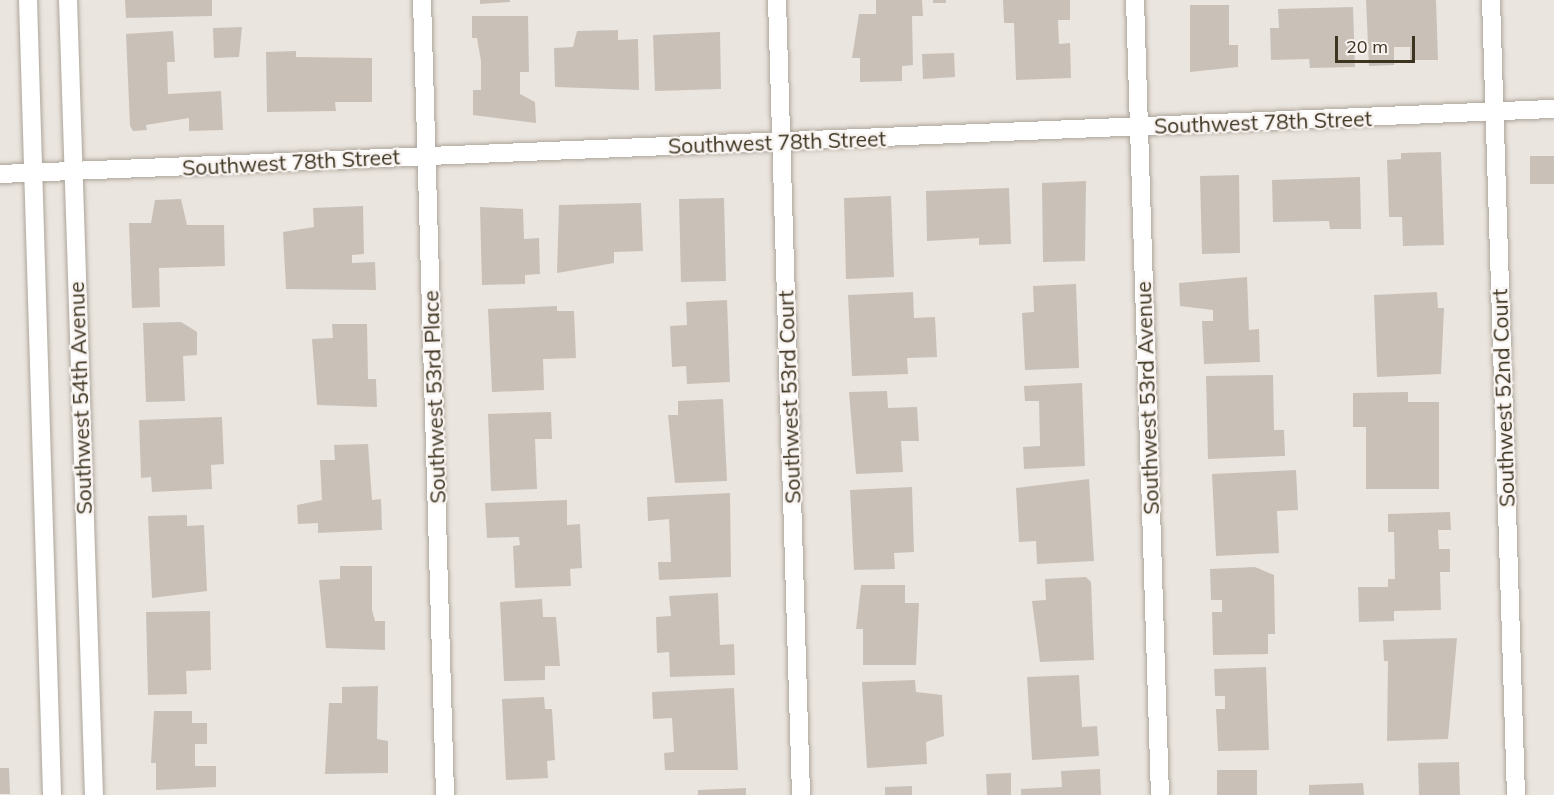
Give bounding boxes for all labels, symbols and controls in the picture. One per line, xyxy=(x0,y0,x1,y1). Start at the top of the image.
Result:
scale bar xyxy=(1338,24,1418,62)
text: 20 m xyxy=(1346,35,1388,58)
street label: Southwest 78th Street xyxy=(1154,106,1372,138)
street label: Southwest 78th Street xyxy=(668,126,886,158)
street label: Southwest 78th Street xyxy=(182,144,400,180)
street label: Southwest 54th Avenue xyxy=(63,281,97,515)
street label: Southwest 53rd Avenue xyxy=(1130,281,1164,515)
street label: Southwest 52nd Court xyxy=(1487,288,1519,508)
street label: Southwest 53rd Place xyxy=(418,290,450,504)
street label: Southwest 53rd Court xyxy=(773,290,805,504)

